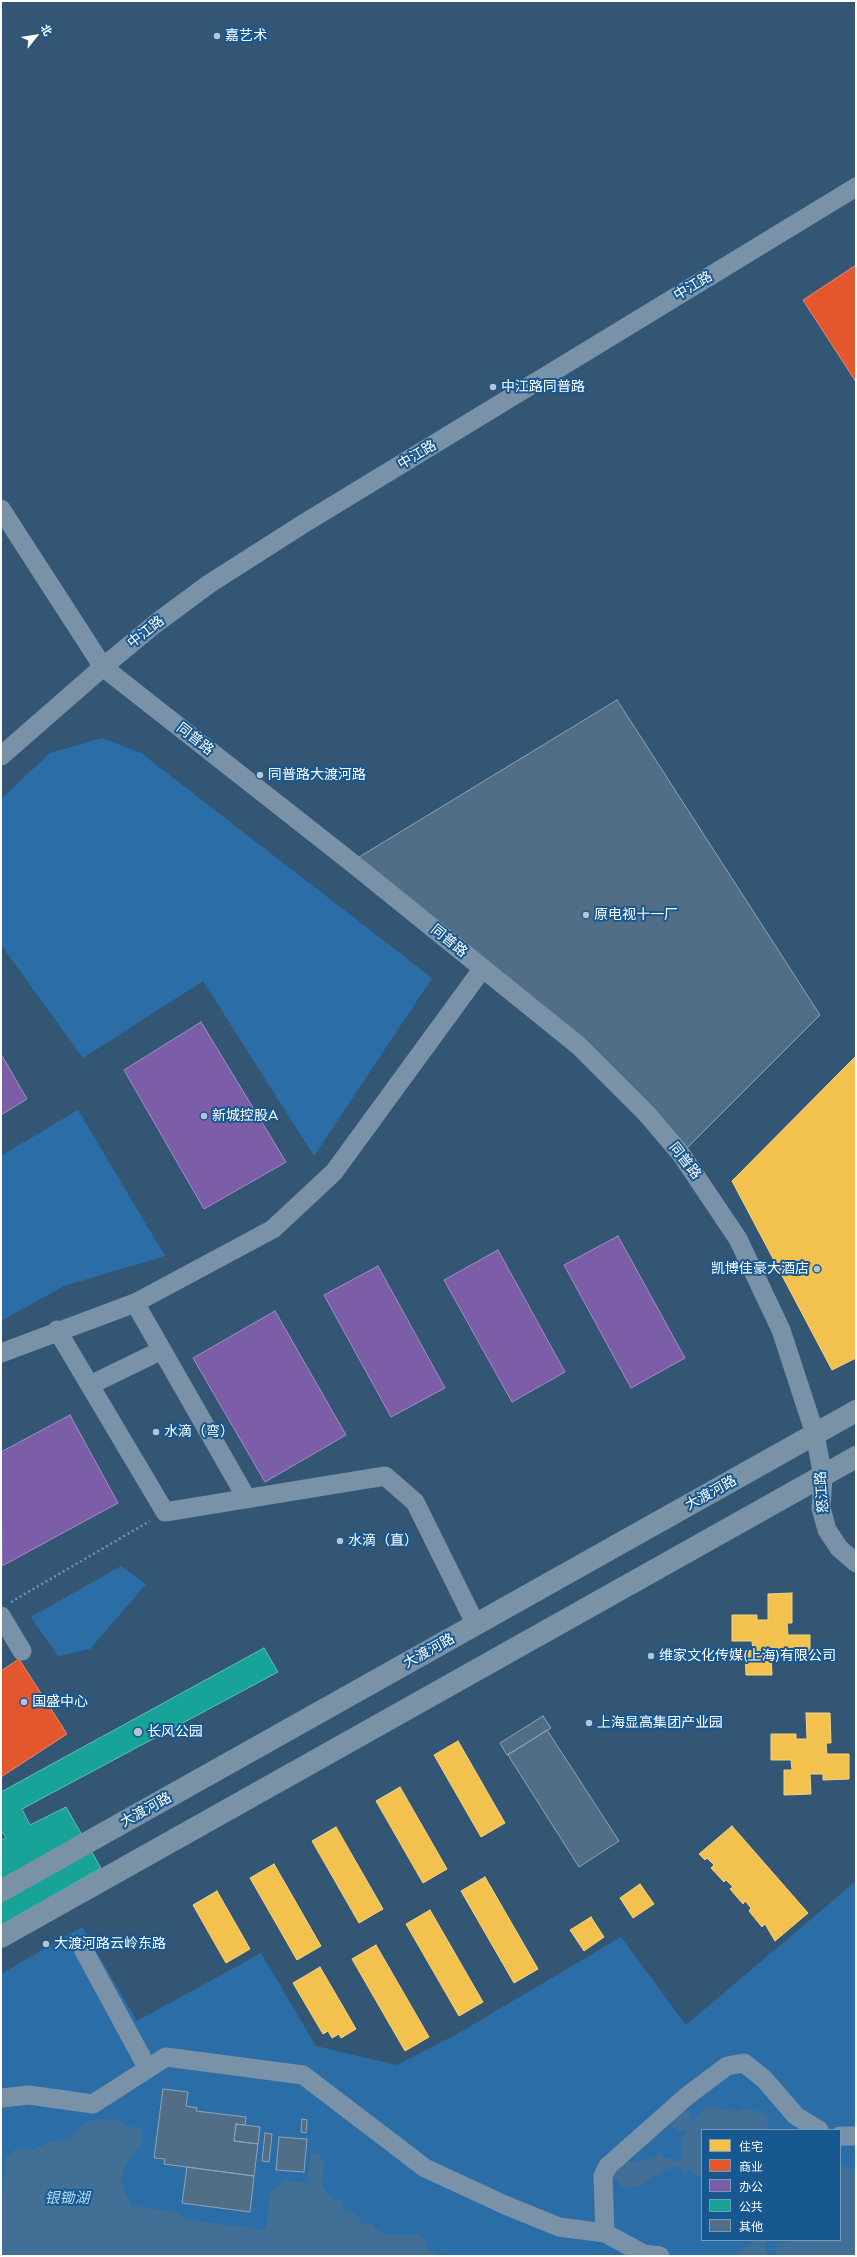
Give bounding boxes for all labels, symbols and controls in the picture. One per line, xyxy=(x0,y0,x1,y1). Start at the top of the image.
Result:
north arrow xyxy=(16,16,56,56)
text: 北 xyxy=(38,22,55,38)
place label: 嘉艺术 xyxy=(225,28,267,44)
marker: 嘉艺术 xyxy=(212,31,222,41)
street label: 中江路 xyxy=(671,268,715,304)
place label: 中江路同普路 xyxy=(501,379,585,395)
marker: 中江路同普路 xyxy=(488,382,498,392)
street label: 中江路 xyxy=(395,437,439,473)
street label: 中江路 xyxy=(124,612,168,652)
street label: 同普路 xyxy=(173,719,217,759)
place label: 同普路大渡河路 xyxy=(268,767,366,783)
marker: 同普路大渡河路 xyxy=(255,770,265,780)
place label: 原电视十一厂 xyxy=(594,907,678,923)
marker: 原电视十一厂 xyxy=(581,910,591,920)
street label: 同普路 xyxy=(427,921,471,961)
place label: 新城控股A xyxy=(212,1108,278,1124)
marker: 新城控股A xyxy=(199,1111,209,1121)
street label: 同普路 xyxy=(665,1139,705,1183)
place label: 凯博佳豪大酒店 xyxy=(711,1261,809,1277)
marker: 凯博佳豪大酒店 xyxy=(812,1264,822,1274)
place label: 水滴（弯） xyxy=(164,1424,234,1440)
marker: 水滴（弯） xyxy=(151,1427,161,1437)
street label: 怒江路 xyxy=(812,1470,832,1514)
street label: 大渡河路 xyxy=(682,1472,740,1514)
place label: 水滴（直） xyxy=(348,1533,418,1549)
marker: 水滴（直） xyxy=(335,1536,345,1546)
street label: 大渡河路 xyxy=(400,1630,458,1672)
place label: 维家文化传媒(上海)有限公司 xyxy=(659,1648,836,1664)
marker: 维家文化传媒(上海)有限公司 xyxy=(646,1651,656,1661)
place label: 国盛中心 xyxy=(32,1694,88,1710)
marker: 国盛中心 xyxy=(19,1697,29,1707)
place label: 上海显高集团产业园 xyxy=(597,1715,723,1731)
marker: 上海显高集团产业园 xyxy=(584,1718,594,1728)
place label: 长风公园 xyxy=(147,1724,203,1740)
marker: 长风公园 xyxy=(132,1726,144,1738)
street label: 大渡河路 xyxy=(117,1789,175,1831)
place label: 大渡河路云岭东路 xyxy=(54,1936,166,1952)
marker: 大渡河路云岭东路 xyxy=(41,1939,51,1949)
legend xyxy=(701,2129,841,2241)
text: 住宅 xyxy=(739,2139,763,2154)
text: 商业 xyxy=(739,2159,763,2174)
text: 办公 xyxy=(739,2179,763,2194)
water label: 银锄湖 xyxy=(45,2189,89,2207)
text: 公共 xyxy=(739,2199,763,2214)
text: 其他 xyxy=(739,2219,763,2234)

